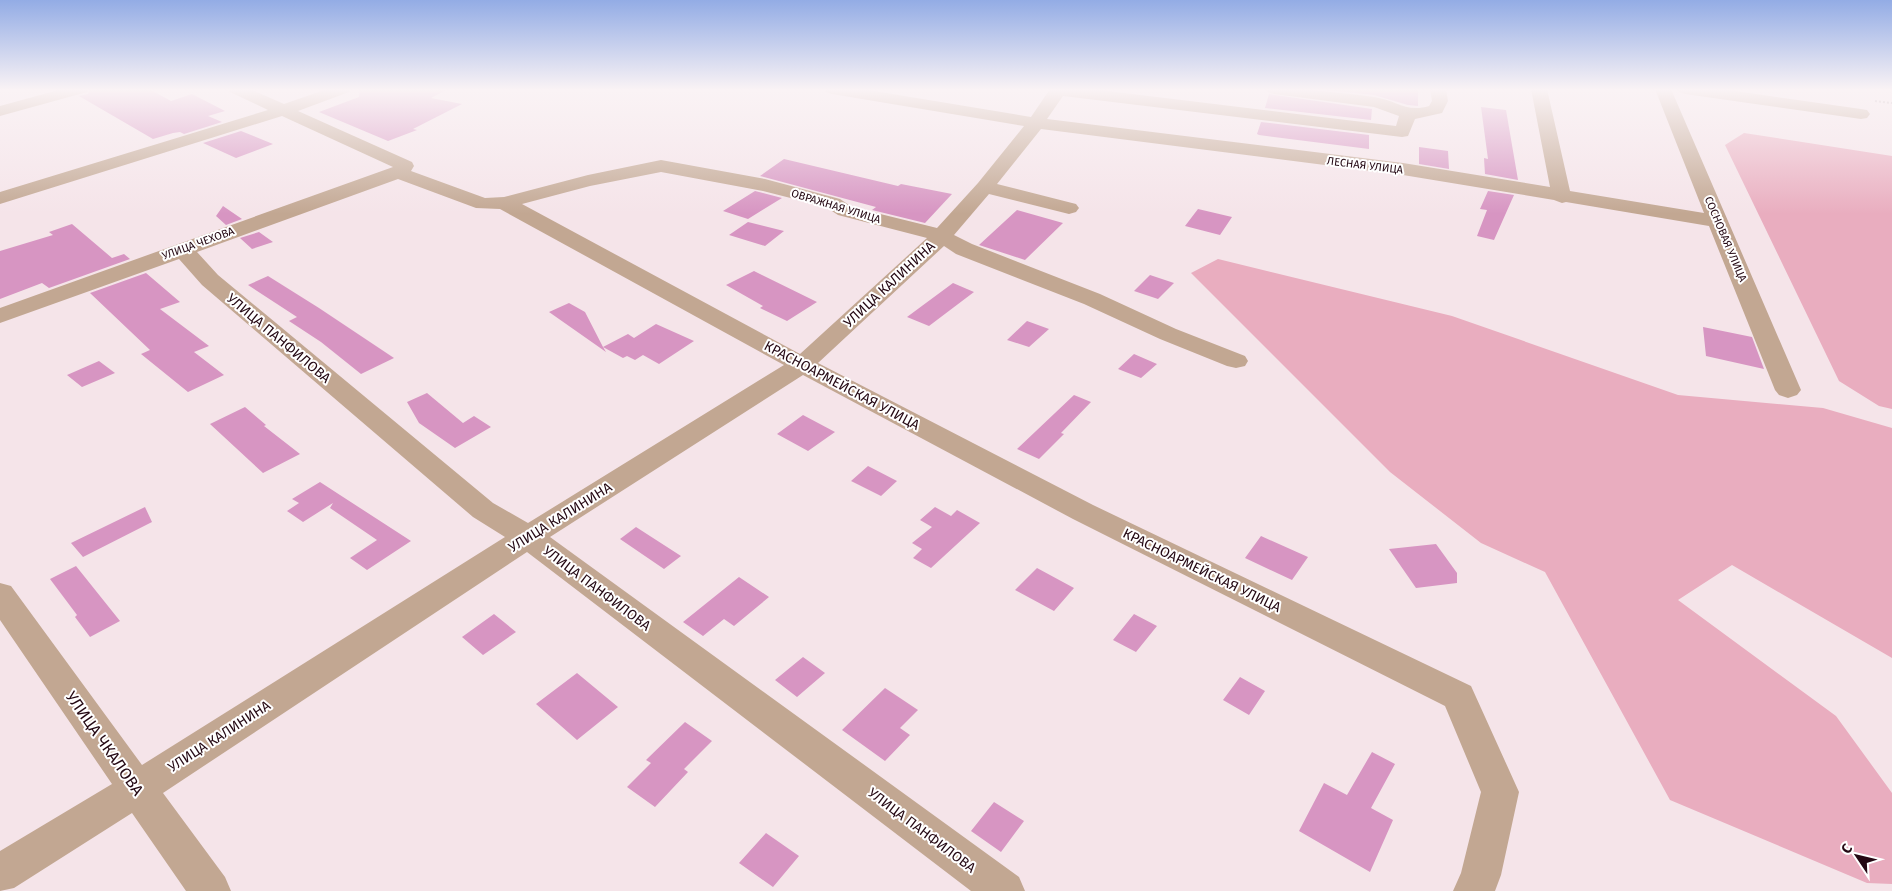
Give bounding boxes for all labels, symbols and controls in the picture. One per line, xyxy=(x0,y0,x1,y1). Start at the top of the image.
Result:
street label: ЛЕСНАЯ УЛИЦА xyxy=(1326,154,1404,177)
street label: ОВРАЖНАЯ УЛИЦА xyxy=(790,187,883,226)
street label: СОСНОВАЯ УЛИЦА xyxy=(1702,195,1750,284)
street label: УЛИЦА ЧЕХОВА xyxy=(160,224,237,263)
street label: УЛИЦА КАЛИНИНА xyxy=(840,238,939,331)
street label: УЛИЦА ПАНФИЛОВА xyxy=(223,290,334,387)
street label: КРАСНОАРМЕЙСКАЯ УЛИЦА xyxy=(761,337,922,434)
street label: УЛИЦА КАЛИНИНА xyxy=(505,479,615,556)
street label: КРАСНОАРМЕЙСКАЯ УЛИЦА xyxy=(1120,525,1284,616)
street label: УЛИЦА ПАНФИЛОВА xyxy=(539,542,654,634)
street label: УЛИЦА ЧКАЛОВА xyxy=(62,688,148,800)
street label: УЛИЦА КАЛИНИНА xyxy=(165,697,274,776)
street label: УЛИЦА ПАНФИЛОВА xyxy=(864,784,979,876)
north arrow xyxy=(1832,831,1882,881)
text: С xyxy=(1837,841,1856,857)

